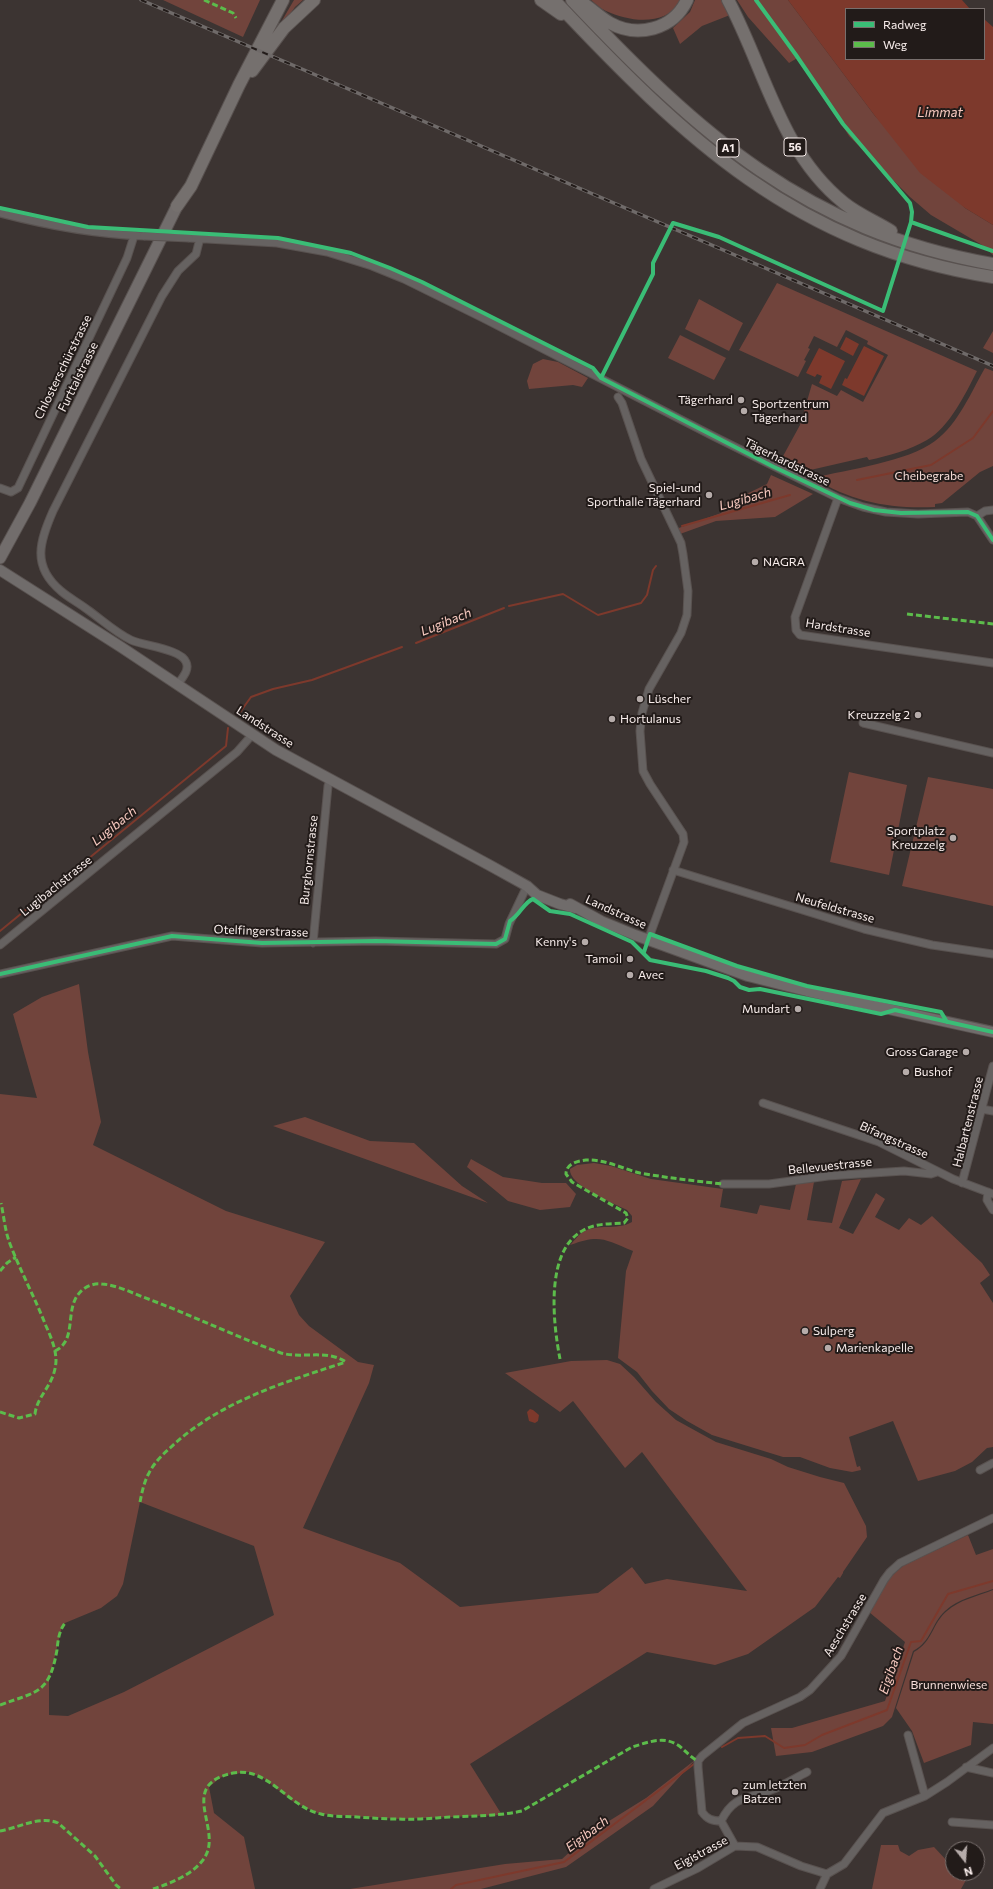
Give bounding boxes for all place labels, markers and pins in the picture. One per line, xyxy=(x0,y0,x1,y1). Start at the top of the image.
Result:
place label: Tägerhard xyxy=(678,393,733,407)
marker: Tägerhard xyxy=(736,395,746,405)
place label: Sportzentrum Tägerhard xyxy=(752,397,829,425)
marker: Sportzentrum Tägerhard xyxy=(739,406,749,416)
place label: Spiel-und Sporthalle Tägerhard xyxy=(587,481,701,509)
marker: Spiel-und Sporthalle Tägerhard xyxy=(704,490,714,500)
place label: NAGRA xyxy=(763,555,805,569)
marker: NAGRA xyxy=(750,557,760,567)
place label: Lüscher xyxy=(648,692,691,706)
marker: Lüscher xyxy=(635,694,645,704)
place label: Kreuzzelg 2 xyxy=(848,708,910,722)
marker: Kreuzzelg 2 xyxy=(913,710,923,720)
place label: Hortulanus xyxy=(620,712,681,726)
marker: Hortulanus xyxy=(607,714,617,724)
place label: Sportplatz Kreuzzelg xyxy=(887,824,945,852)
marker: Sportplatz Kreuzzelg xyxy=(948,833,958,843)
place label: Kenny's xyxy=(535,935,577,949)
marker: Kenny's xyxy=(580,937,590,947)
place label: Tamoil xyxy=(585,952,622,966)
marker: Tamoil xyxy=(625,954,635,964)
place label: Avec xyxy=(638,968,664,982)
marker: Avec xyxy=(625,970,635,980)
place label: Mundart xyxy=(742,1002,790,1016)
marker: Mundart xyxy=(793,1004,803,1014)
place label: Gross Garage xyxy=(886,1045,958,1059)
marker: Gross Garage xyxy=(961,1047,971,1057)
place label: Bushof xyxy=(914,1065,953,1079)
marker: Bushof xyxy=(901,1067,911,1077)
place label: Sulperg xyxy=(813,1324,855,1338)
marker: Sulperg xyxy=(800,1326,810,1336)
place label: Marienkapelle xyxy=(836,1341,913,1355)
marker: Marienkapelle xyxy=(823,1343,833,1353)
place label: zum letzten Batzen xyxy=(743,1778,807,1806)
marker: zum letzten Batzen xyxy=(730,1787,740,1797)

